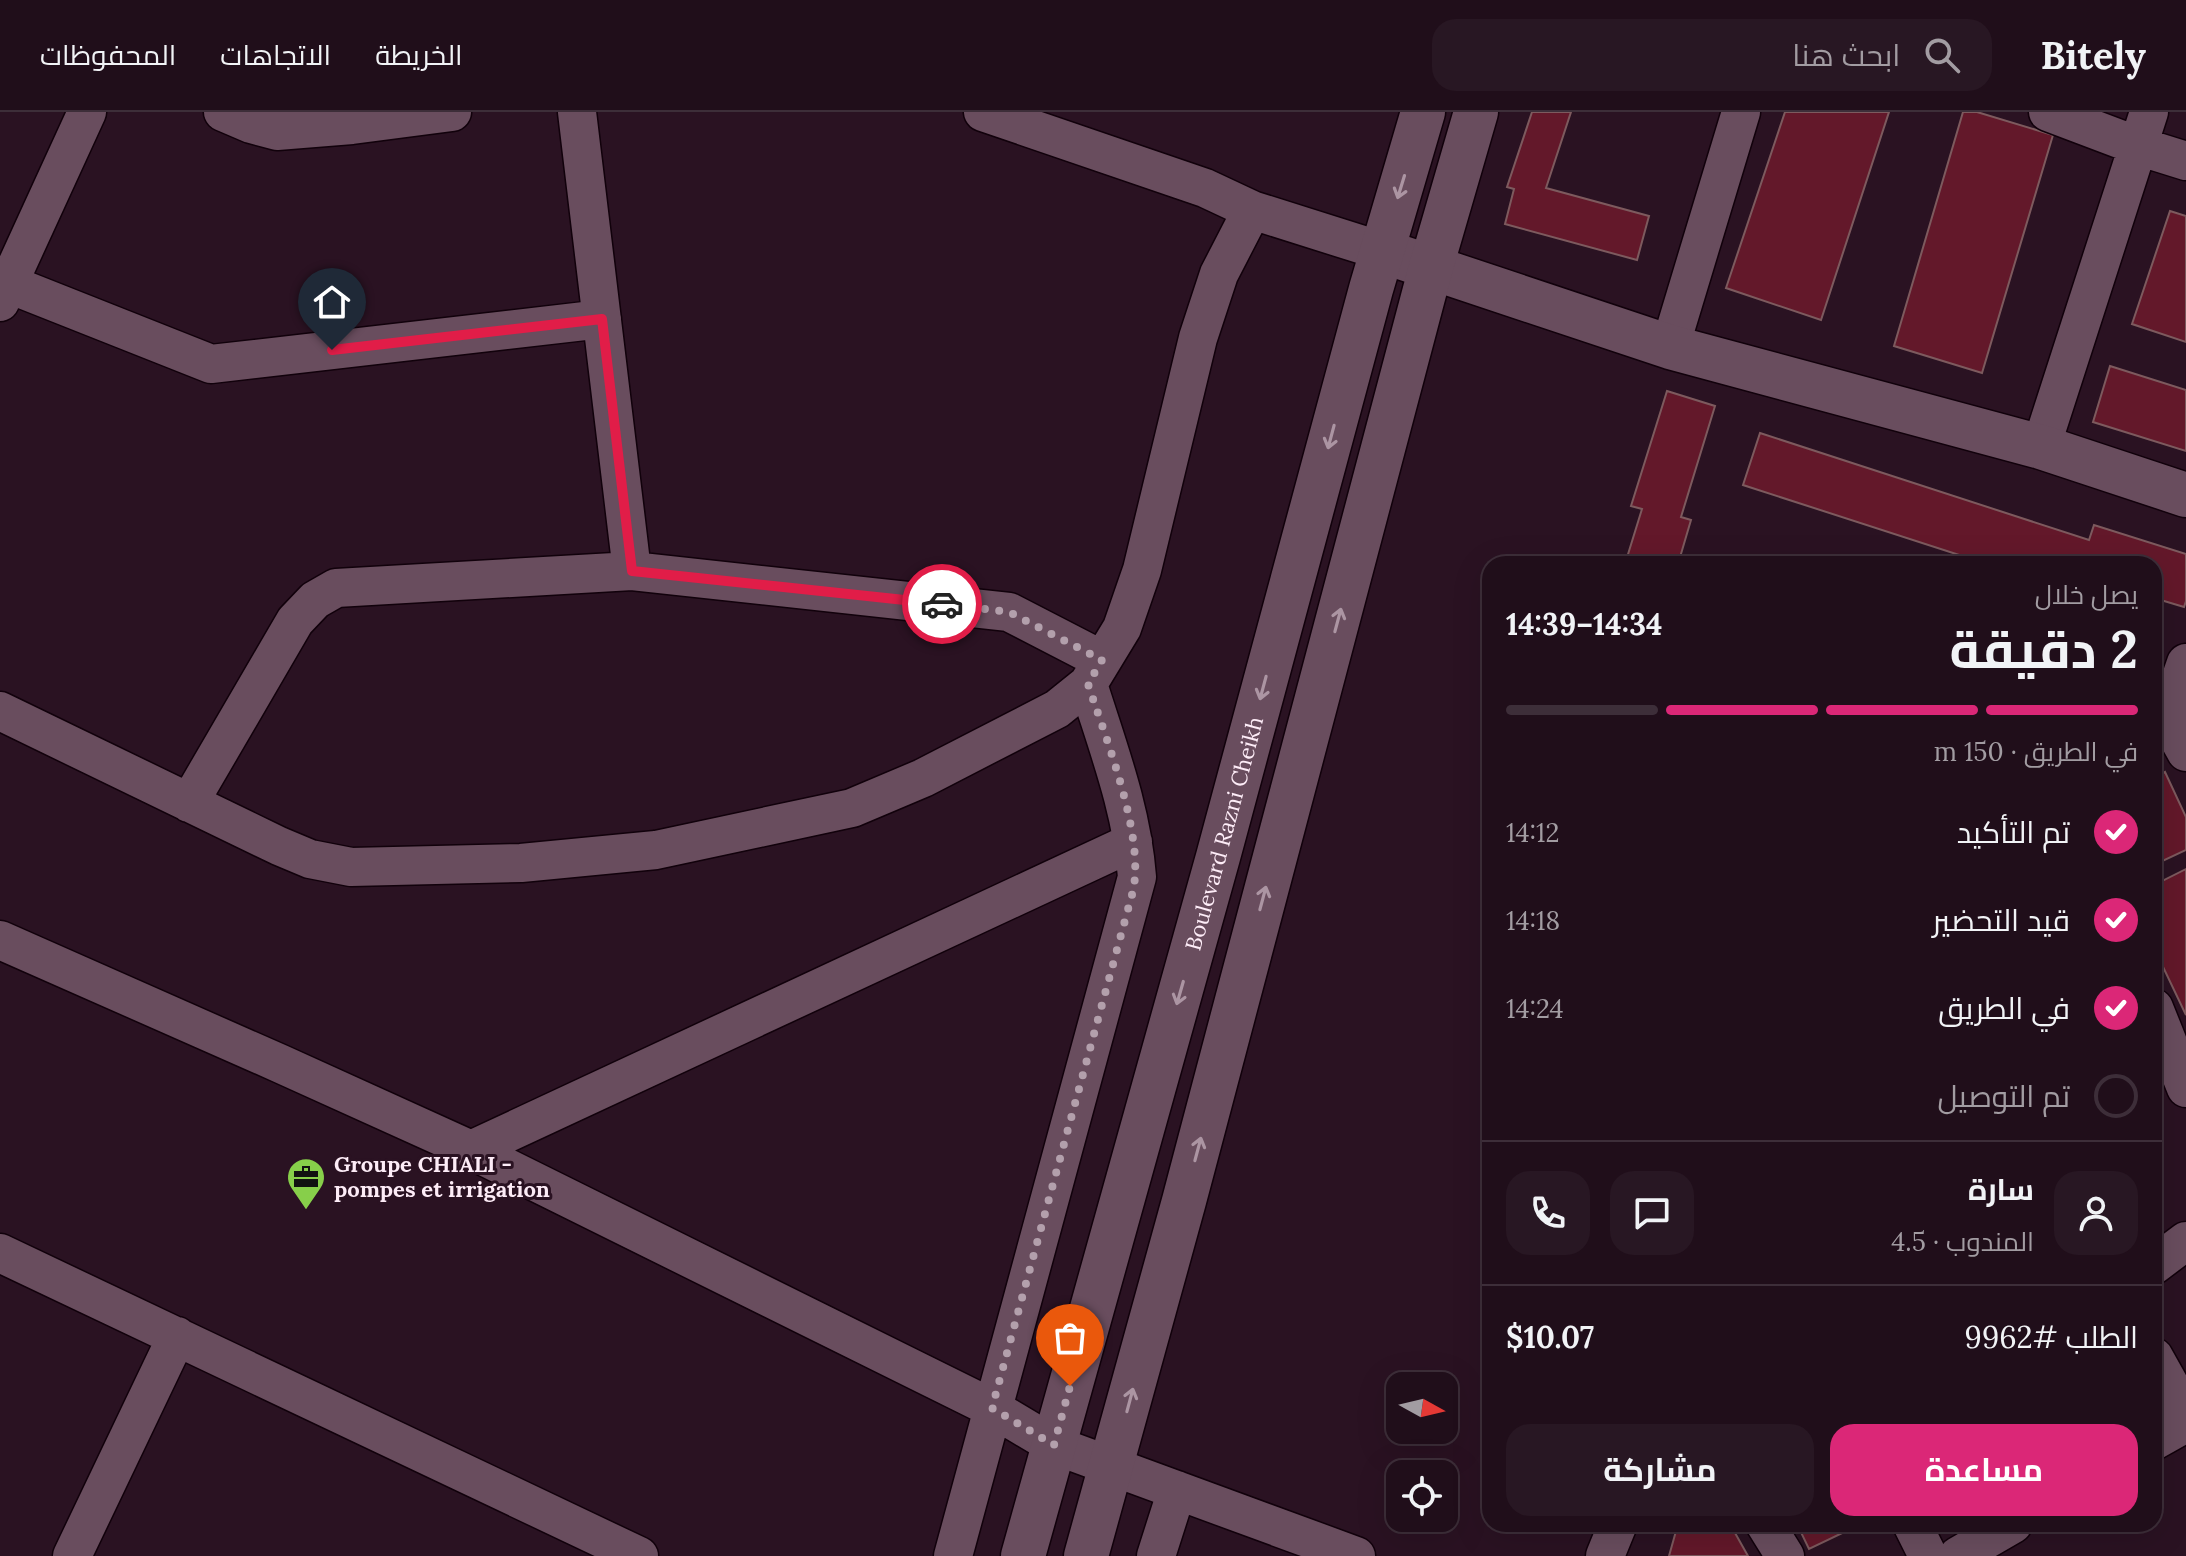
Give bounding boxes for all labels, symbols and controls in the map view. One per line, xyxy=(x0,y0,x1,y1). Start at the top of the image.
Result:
search box xyxy=(1432,19,1992,91)
text: Bitely xyxy=(2040,31,2146,79)
icon: search xyxy=(1920,33,1964,77)
text: ابحث هنا xyxy=(1792,36,1900,74)
text: المحفوظات xyxy=(40,37,176,73)
text: الاتجاهات xyxy=(220,37,331,73)
text: الخريطة xyxy=(375,37,463,73)
one-way arrow xyxy=(1393,173,1408,199)
pin xyxy=(298,268,366,350)
icon: home xyxy=(310,280,354,324)
one-way arrow xyxy=(1322,424,1337,450)
courier xyxy=(902,564,982,644)
text: يصل خلال xyxy=(2035,578,2138,611)
icon: car xyxy=(920,582,964,626)
text: 14:34–14:39 xyxy=(1506,605,1662,643)
one-way arrow xyxy=(1332,607,1347,633)
text: 2 دقيقة xyxy=(1950,616,2138,682)
one-way arrow xyxy=(1255,675,1270,701)
street label: Boulevard Razni Cheikh xyxy=(1179,713,1269,954)
text: في الطريق · 150 m xyxy=(1934,735,2138,768)
icon: check xyxy=(2094,810,2138,854)
text: تم التأكيد xyxy=(1957,813,2070,851)
text: 14:12 xyxy=(1506,816,1559,849)
one-way arrow xyxy=(1257,885,1272,911)
icon: check xyxy=(2094,898,2138,942)
text: قيد التحضير xyxy=(1932,901,2070,939)
text: 14:18 xyxy=(1506,904,1560,937)
one-way arrow xyxy=(1172,980,1186,1005)
icon: check xyxy=(2094,986,2138,1030)
text: في الطريق xyxy=(1938,989,2070,1027)
text: 14:24 xyxy=(1506,992,1564,1025)
text: تم التوصيل xyxy=(1937,1077,2070,1115)
one-way arrow xyxy=(1191,1137,1206,1163)
place label: Groupe CHIALI - pompes et irrigation xyxy=(334,1150,550,1203)
office icon: Groupe CHIALI - pompes et irrigation xyxy=(285,1156,327,1211)
text: سارة xyxy=(1968,1170,2034,1208)
button: phone xyxy=(1506,1171,1590,1255)
button: chat xyxy=(1610,1171,1694,1255)
button: person xyxy=(2054,1171,2138,1255)
text: المندوب · 4.5 xyxy=(1891,1225,2034,1258)
pin xyxy=(1036,1304,1104,1386)
icon: bag xyxy=(1048,1316,1092,1360)
text: $10.07 xyxy=(1506,1318,1594,1356)
text: الطلب #9962 xyxy=(1965,1318,2138,1356)
north arrow xyxy=(1386,1372,1458,1444)
map controls xyxy=(1386,1372,1458,1532)
one-way arrow xyxy=(1123,1388,1138,1414)
button: مشاركة xyxy=(1506,1424,1814,1516)
button: مساعدة xyxy=(1830,1424,2138,1516)
button: locate xyxy=(1386,1460,1458,1532)

